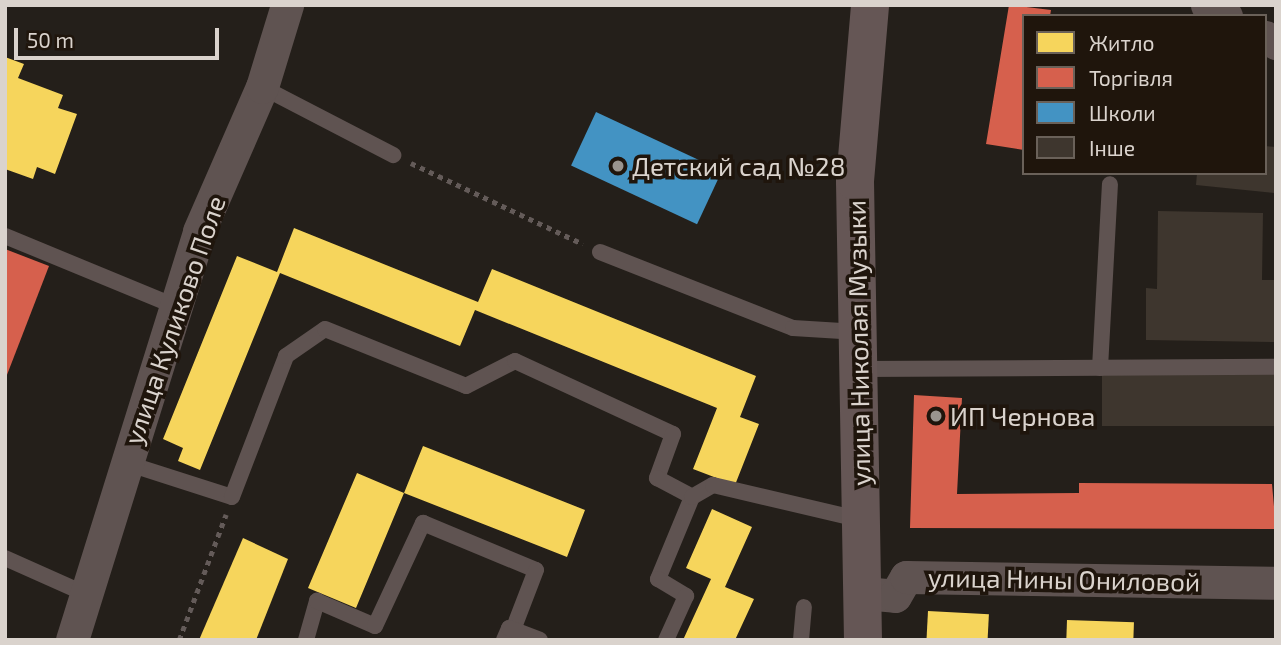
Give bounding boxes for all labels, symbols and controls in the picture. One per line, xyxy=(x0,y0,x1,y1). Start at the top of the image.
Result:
scale bar xyxy=(18,14,222,58)
legend xyxy=(1022,14,1267,175)
text: 50 m xyxy=(27,27,74,52)
text: Житло xyxy=(1089,30,1154,55)
text: Торгівля xyxy=(1089,65,1173,90)
text: Школи xyxy=(1089,100,1156,125)
text: Інше xyxy=(1089,135,1135,160)
place label: Детский сад №28 xyxy=(632,150,845,182)
marker: Детский сад №28 xyxy=(610,158,626,174)
street label: улица Куликово Поле xyxy=(117,192,231,448)
street label: улица Николая Музыки xyxy=(840,200,876,486)
place label: ИП Чернова xyxy=(950,400,1095,432)
marker: ИП Чернова xyxy=(928,408,944,424)
street label: улица Нины Ониловой xyxy=(928,561,1200,597)

